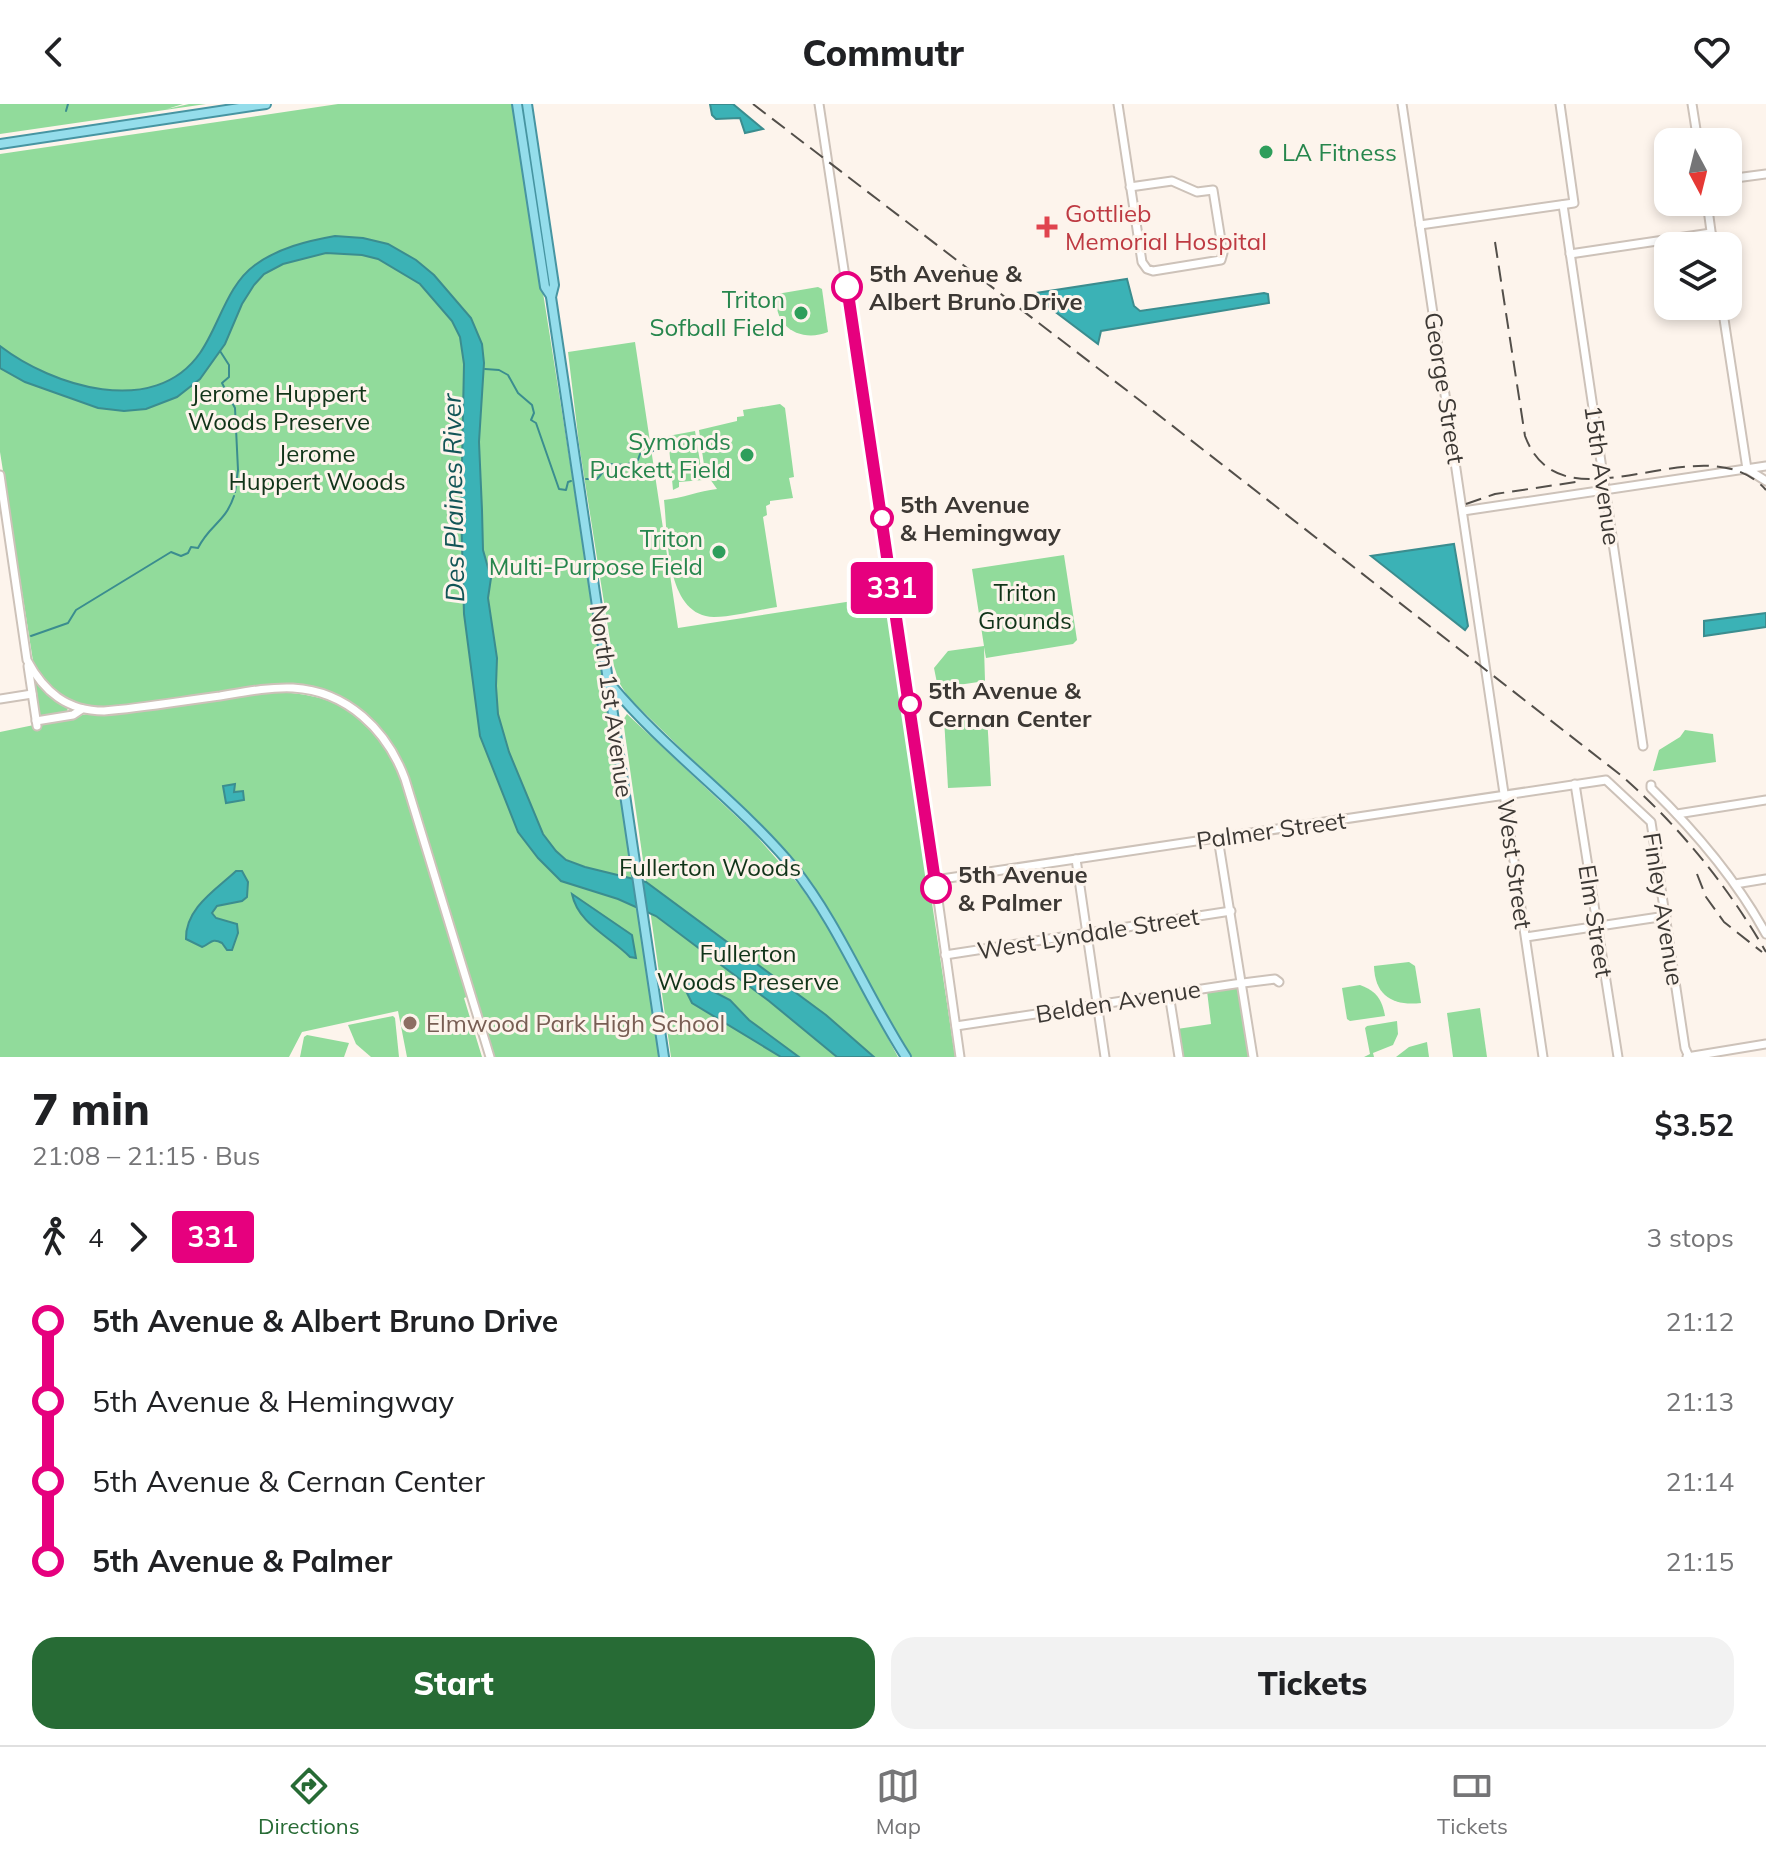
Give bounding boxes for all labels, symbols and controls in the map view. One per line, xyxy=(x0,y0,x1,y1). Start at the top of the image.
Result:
icon: back xyxy=(32,30,76,74)
text: Commutr xyxy=(802,30,964,75)
icon: heart xyxy=(1690,30,1734,74)
north arrow xyxy=(1654,128,1742,216)
map controls xyxy=(1654,128,1742,320)
place label: LA Fitness xyxy=(1282,137,1397,167)
marker: LA Fitness xyxy=(1257,143,1275,161)
place label: Gottlieb Memorial Hospital xyxy=(1065,198,1267,256)
marker: Gottlieb Memorial Hospital xyxy=(1036,216,1058,238)
button: layers xyxy=(1654,232,1742,320)
place label: 5th Avenue & Albert Bruno Drive xyxy=(869,258,1083,316)
marker: 5th Avenue & Albert Bruno Drive xyxy=(832,272,862,302)
place label: Triton Sofball Field xyxy=(649,284,785,342)
marker: Triton Sofball Field xyxy=(792,304,810,322)
street label: George Street xyxy=(1418,310,1472,466)
park label: Jerome Huppert Woods Preserve xyxy=(188,378,370,436)
water label: Des Plaines River xyxy=(435,392,471,603)
street label: 15th Avenue xyxy=(1578,403,1628,547)
place label: Symonds Puckett Field xyxy=(590,426,731,484)
park label: Jerome Huppert Woods xyxy=(228,438,406,496)
marker: Symonds Puckett Field xyxy=(738,446,756,464)
place label: 5th Avenue & Hemingway xyxy=(900,489,1062,547)
marker: 5th Avenue & Hemingway xyxy=(871,507,893,529)
place label: Triton Multi-Purpose Field xyxy=(489,523,703,581)
marker: Triton Multi-Purpose Field xyxy=(710,543,728,561)
line badge: 331 xyxy=(846,562,938,614)
text: 331 xyxy=(867,570,917,605)
park label: Triton Grounds xyxy=(978,577,1072,635)
street label: North 1st Avenue xyxy=(584,603,640,799)
place label: 5th Avenue & Cernan Center xyxy=(928,675,1092,733)
marker: 5th Avenue & Cernan Center xyxy=(899,693,921,715)
street label: West Street xyxy=(1491,797,1539,931)
street label: Palmer Street xyxy=(1194,805,1348,855)
street label: Finley Avenue xyxy=(1637,830,1691,988)
park label: Fullerton Woods xyxy=(619,852,801,882)
place label: 5th Avenue & Palmer xyxy=(958,859,1088,917)
street label: Elm Street xyxy=(1572,863,1620,979)
marker: 5th Avenue & Palmer xyxy=(921,873,951,903)
street label: West Lyndale Street xyxy=(975,901,1201,965)
park label: Fullerton Woods Preserve xyxy=(657,938,839,996)
street label: Belden Avenue xyxy=(1033,973,1203,1029)
place label: Elmwood Park High School xyxy=(426,1008,725,1038)
marker: Elmwood Park High School xyxy=(401,1014,419,1032)
text: 7 min xyxy=(32,1081,150,1136)
text: $3.52 xyxy=(1655,1106,1734,1144)
text: 21:08 – 21:15 · Bus xyxy=(32,1139,261,1172)
icon: walk xyxy=(32,1215,76,1259)
icon: forward xyxy=(116,1215,160,1259)
text: 331 xyxy=(188,1219,238,1254)
text: 4 xyxy=(88,1221,104,1254)
text: 3 stops xyxy=(1647,1221,1734,1254)
text: 5th Avenue & Albert Bruno Drive xyxy=(92,1302,558,1340)
text: 21:12 xyxy=(1666,1305,1734,1338)
text: 5th Avenue & Hemingway xyxy=(92,1382,454,1420)
text: 21:13 xyxy=(1666,1385,1734,1418)
text: 5th Avenue & Cernan Center xyxy=(92,1462,485,1500)
text: 21:14 xyxy=(1666,1465,1734,1498)
text: 5th Avenue & Palmer xyxy=(92,1542,392,1580)
text: 21:15 xyxy=(1666,1545,1734,1578)
button: Start xyxy=(32,1637,875,1729)
button: Tickets xyxy=(891,1637,1734,1729)
tab: Directions xyxy=(258,1764,360,1840)
tab: Map xyxy=(876,1764,921,1840)
tab: Tickets xyxy=(1437,1764,1508,1840)

